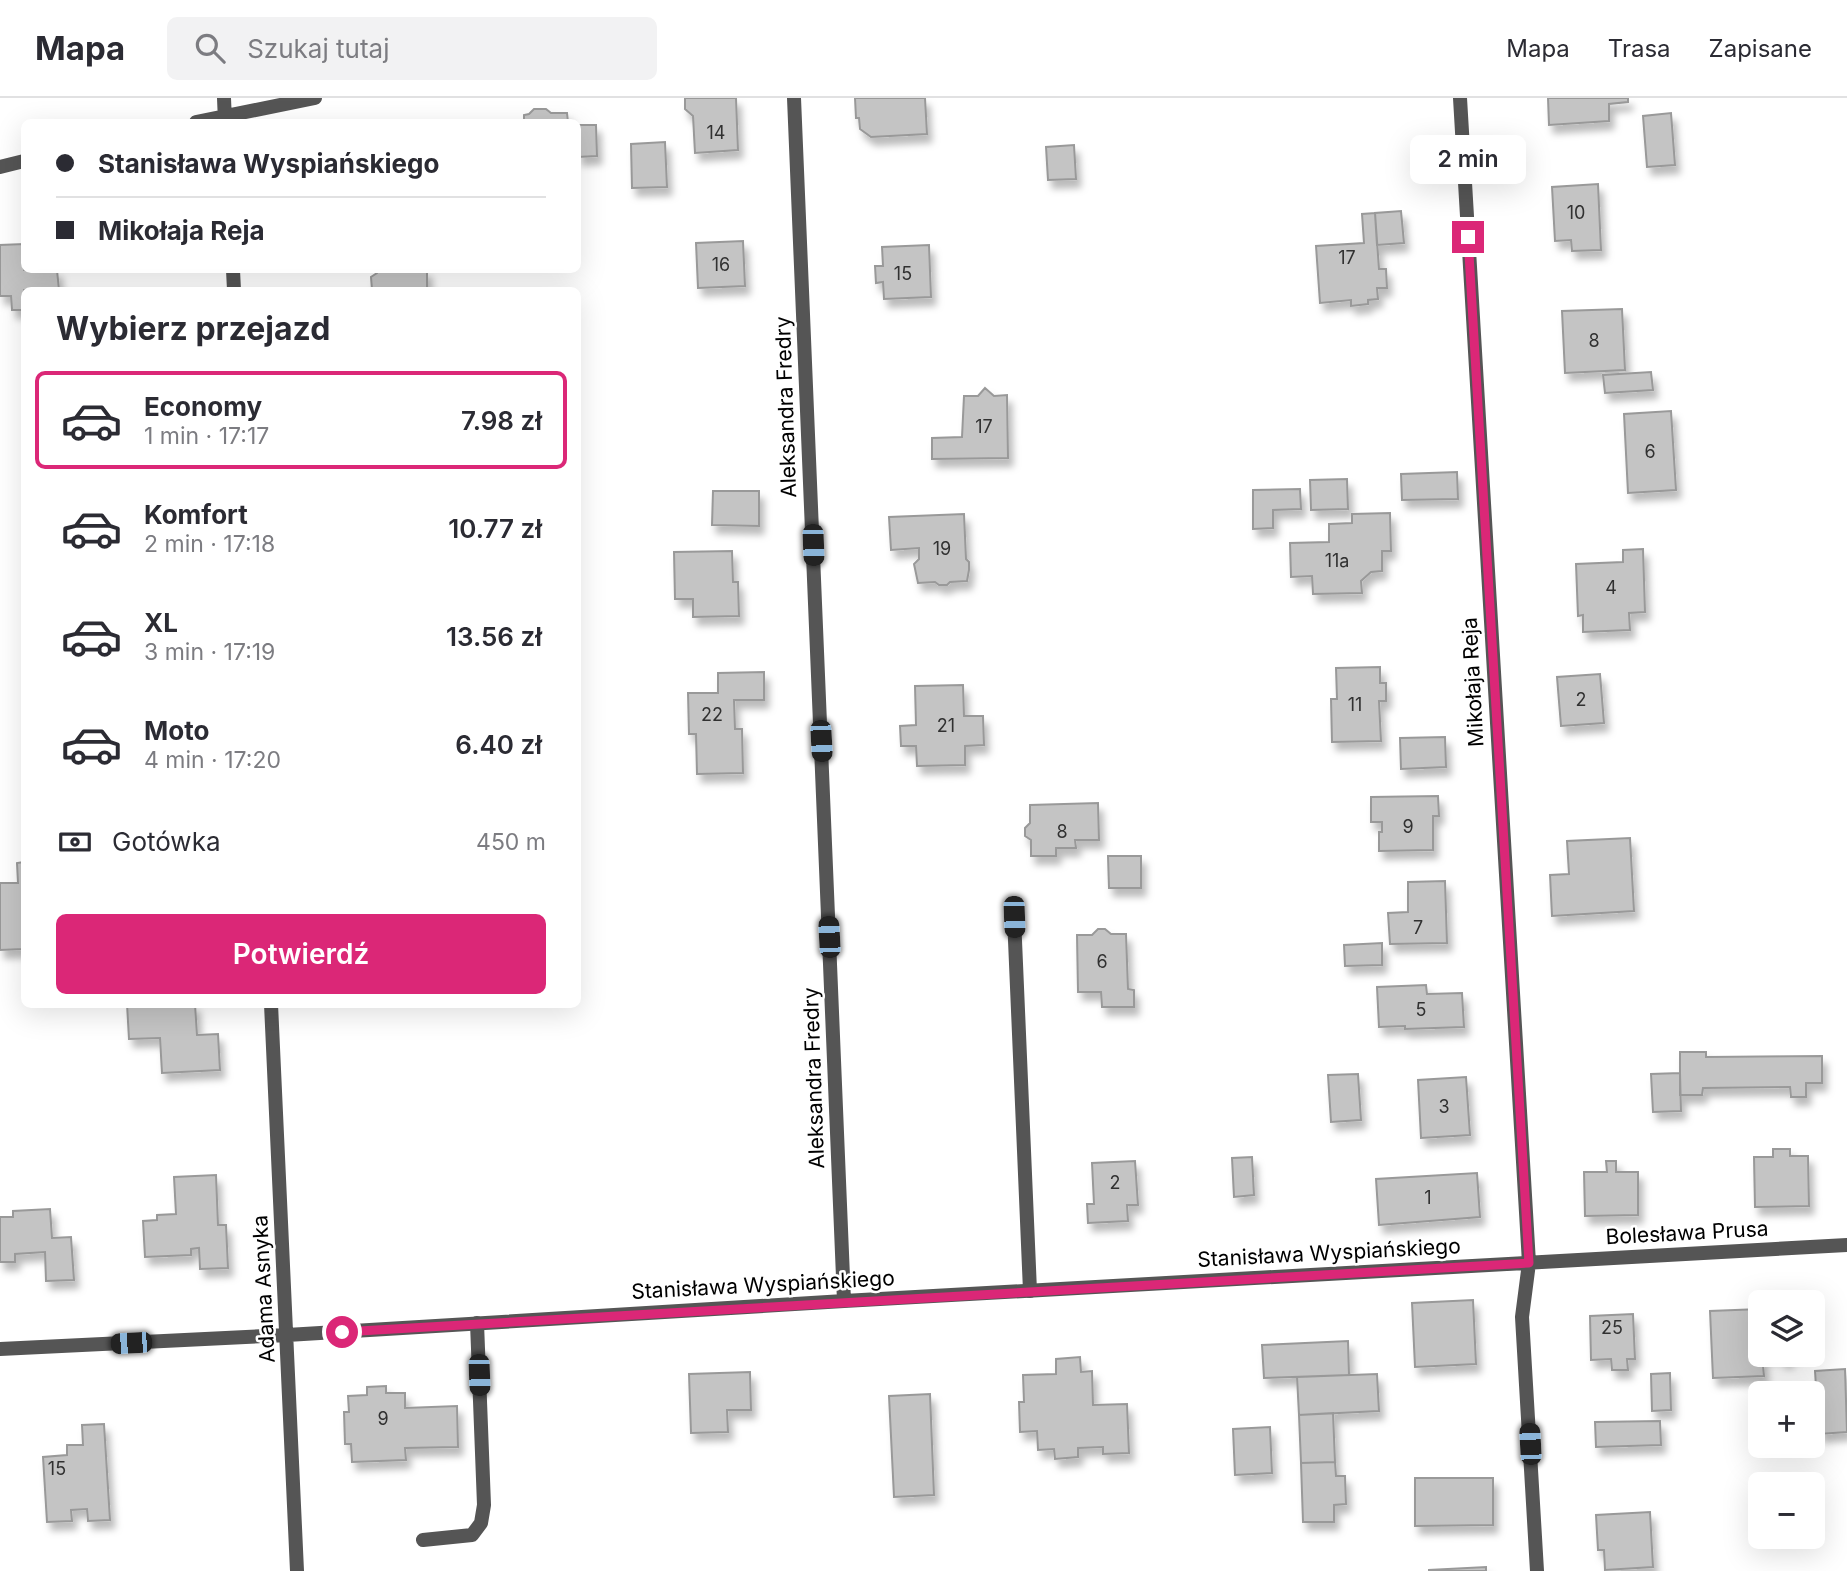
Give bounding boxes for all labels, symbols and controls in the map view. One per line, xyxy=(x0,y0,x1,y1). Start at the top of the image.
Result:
search box xyxy=(167,17,657,80)
text: Mapa xyxy=(35,28,125,68)
icon: search xyxy=(191,29,229,67)
text: Szukaj tutaj xyxy=(247,33,390,64)
text: Mapa xyxy=(1506,34,1570,63)
text: Trasa xyxy=(1608,34,1671,63)
text: Zapisane xyxy=(1709,34,1812,63)
house number: 14 xyxy=(707,122,725,143)
callout: 2 min xyxy=(1410,136,1526,184)
text: 2 min xyxy=(1438,145,1498,173)
text: Stanisława Wyspiańskiego xyxy=(98,148,439,179)
house number: 10 xyxy=(1567,202,1585,223)
text: Mikołaja Reja xyxy=(98,215,265,246)
route end xyxy=(1452,221,1484,253)
house number: 17 xyxy=(1338,247,1356,268)
house number: 16 xyxy=(712,254,730,275)
house number: 15 xyxy=(894,263,912,284)
text: Wybierz przejazd xyxy=(56,309,330,348)
street label: Aleksandra Fredry xyxy=(770,316,801,498)
house number: 8 xyxy=(1588,330,1600,351)
icon: car xyxy=(60,389,123,452)
text: Economy xyxy=(144,391,262,422)
text: 7.98 zł xyxy=(461,405,542,436)
house number: 17 xyxy=(975,416,993,437)
text: 1 min · 17:17 xyxy=(144,422,269,450)
house number: 6 xyxy=(1644,441,1656,462)
icon: car xyxy=(60,497,123,560)
text: Komfort xyxy=(144,499,248,530)
text: 10.77 zł xyxy=(448,513,542,544)
car xyxy=(802,524,825,566)
text: 2 min · 17:18 xyxy=(144,530,275,558)
house number: 19 xyxy=(933,538,951,559)
house number: 11a xyxy=(1325,550,1349,571)
house number: 4 xyxy=(1605,577,1617,598)
icon: car xyxy=(60,605,123,668)
text: XL xyxy=(144,607,178,638)
street label: Mikołaja Reja xyxy=(1457,617,1488,747)
text: 13.56 zł xyxy=(446,621,542,652)
text: 3 min · 17:19 xyxy=(144,638,275,666)
house number: 2 xyxy=(1576,689,1586,710)
house number: 11 xyxy=(1348,694,1362,715)
house number: 22 xyxy=(701,704,723,725)
icon: car xyxy=(60,713,123,776)
text: Moto xyxy=(144,715,209,746)
house number: 21 xyxy=(937,715,955,736)
car xyxy=(810,719,833,763)
text: 6.40 zł xyxy=(455,729,542,760)
text: 4 min · 17:20 xyxy=(144,746,281,774)
house number: 9 xyxy=(1402,816,1414,837)
house number: 8 xyxy=(1056,821,1068,842)
icon: cash xyxy=(56,823,94,861)
text: Gotówka xyxy=(112,826,221,857)
text: 450 m xyxy=(476,828,546,856)
car xyxy=(1003,896,1026,938)
button: Potwierdź xyxy=(56,914,546,994)
car xyxy=(818,915,841,959)
house number: 7 xyxy=(1413,917,1423,938)
house number: 6 xyxy=(1096,951,1108,972)
street label: Aleksandra Fredry xyxy=(798,987,829,1169)
house number: 5 xyxy=(1416,999,1426,1020)
house number: 3 xyxy=(1438,1096,1450,1117)
house number: 2 xyxy=(1110,1172,1120,1193)
house number: 1 xyxy=(1424,1187,1432,1208)
street label: Adama Asnyka xyxy=(247,1214,280,1364)
street label: Bolesława Prusa xyxy=(1605,1216,1769,1249)
street label: Stanisława Wyspiańskiego xyxy=(1197,1233,1461,1272)
street label: Stanisława Wyspiańskiego xyxy=(631,1265,895,1304)
map controls xyxy=(1748,1290,1825,1549)
button: layers xyxy=(1748,1290,1825,1367)
route start xyxy=(326,1316,358,1348)
house number: 25 xyxy=(1601,1317,1623,1338)
car xyxy=(110,1331,153,1355)
car xyxy=(468,1354,491,1396)
button: + xyxy=(1748,1381,1825,1458)
house number: 9 xyxy=(377,1408,389,1429)
car xyxy=(1519,1422,1542,1466)
house number: 15 xyxy=(48,1458,66,1479)
button: − xyxy=(1748,1472,1825,1549)

